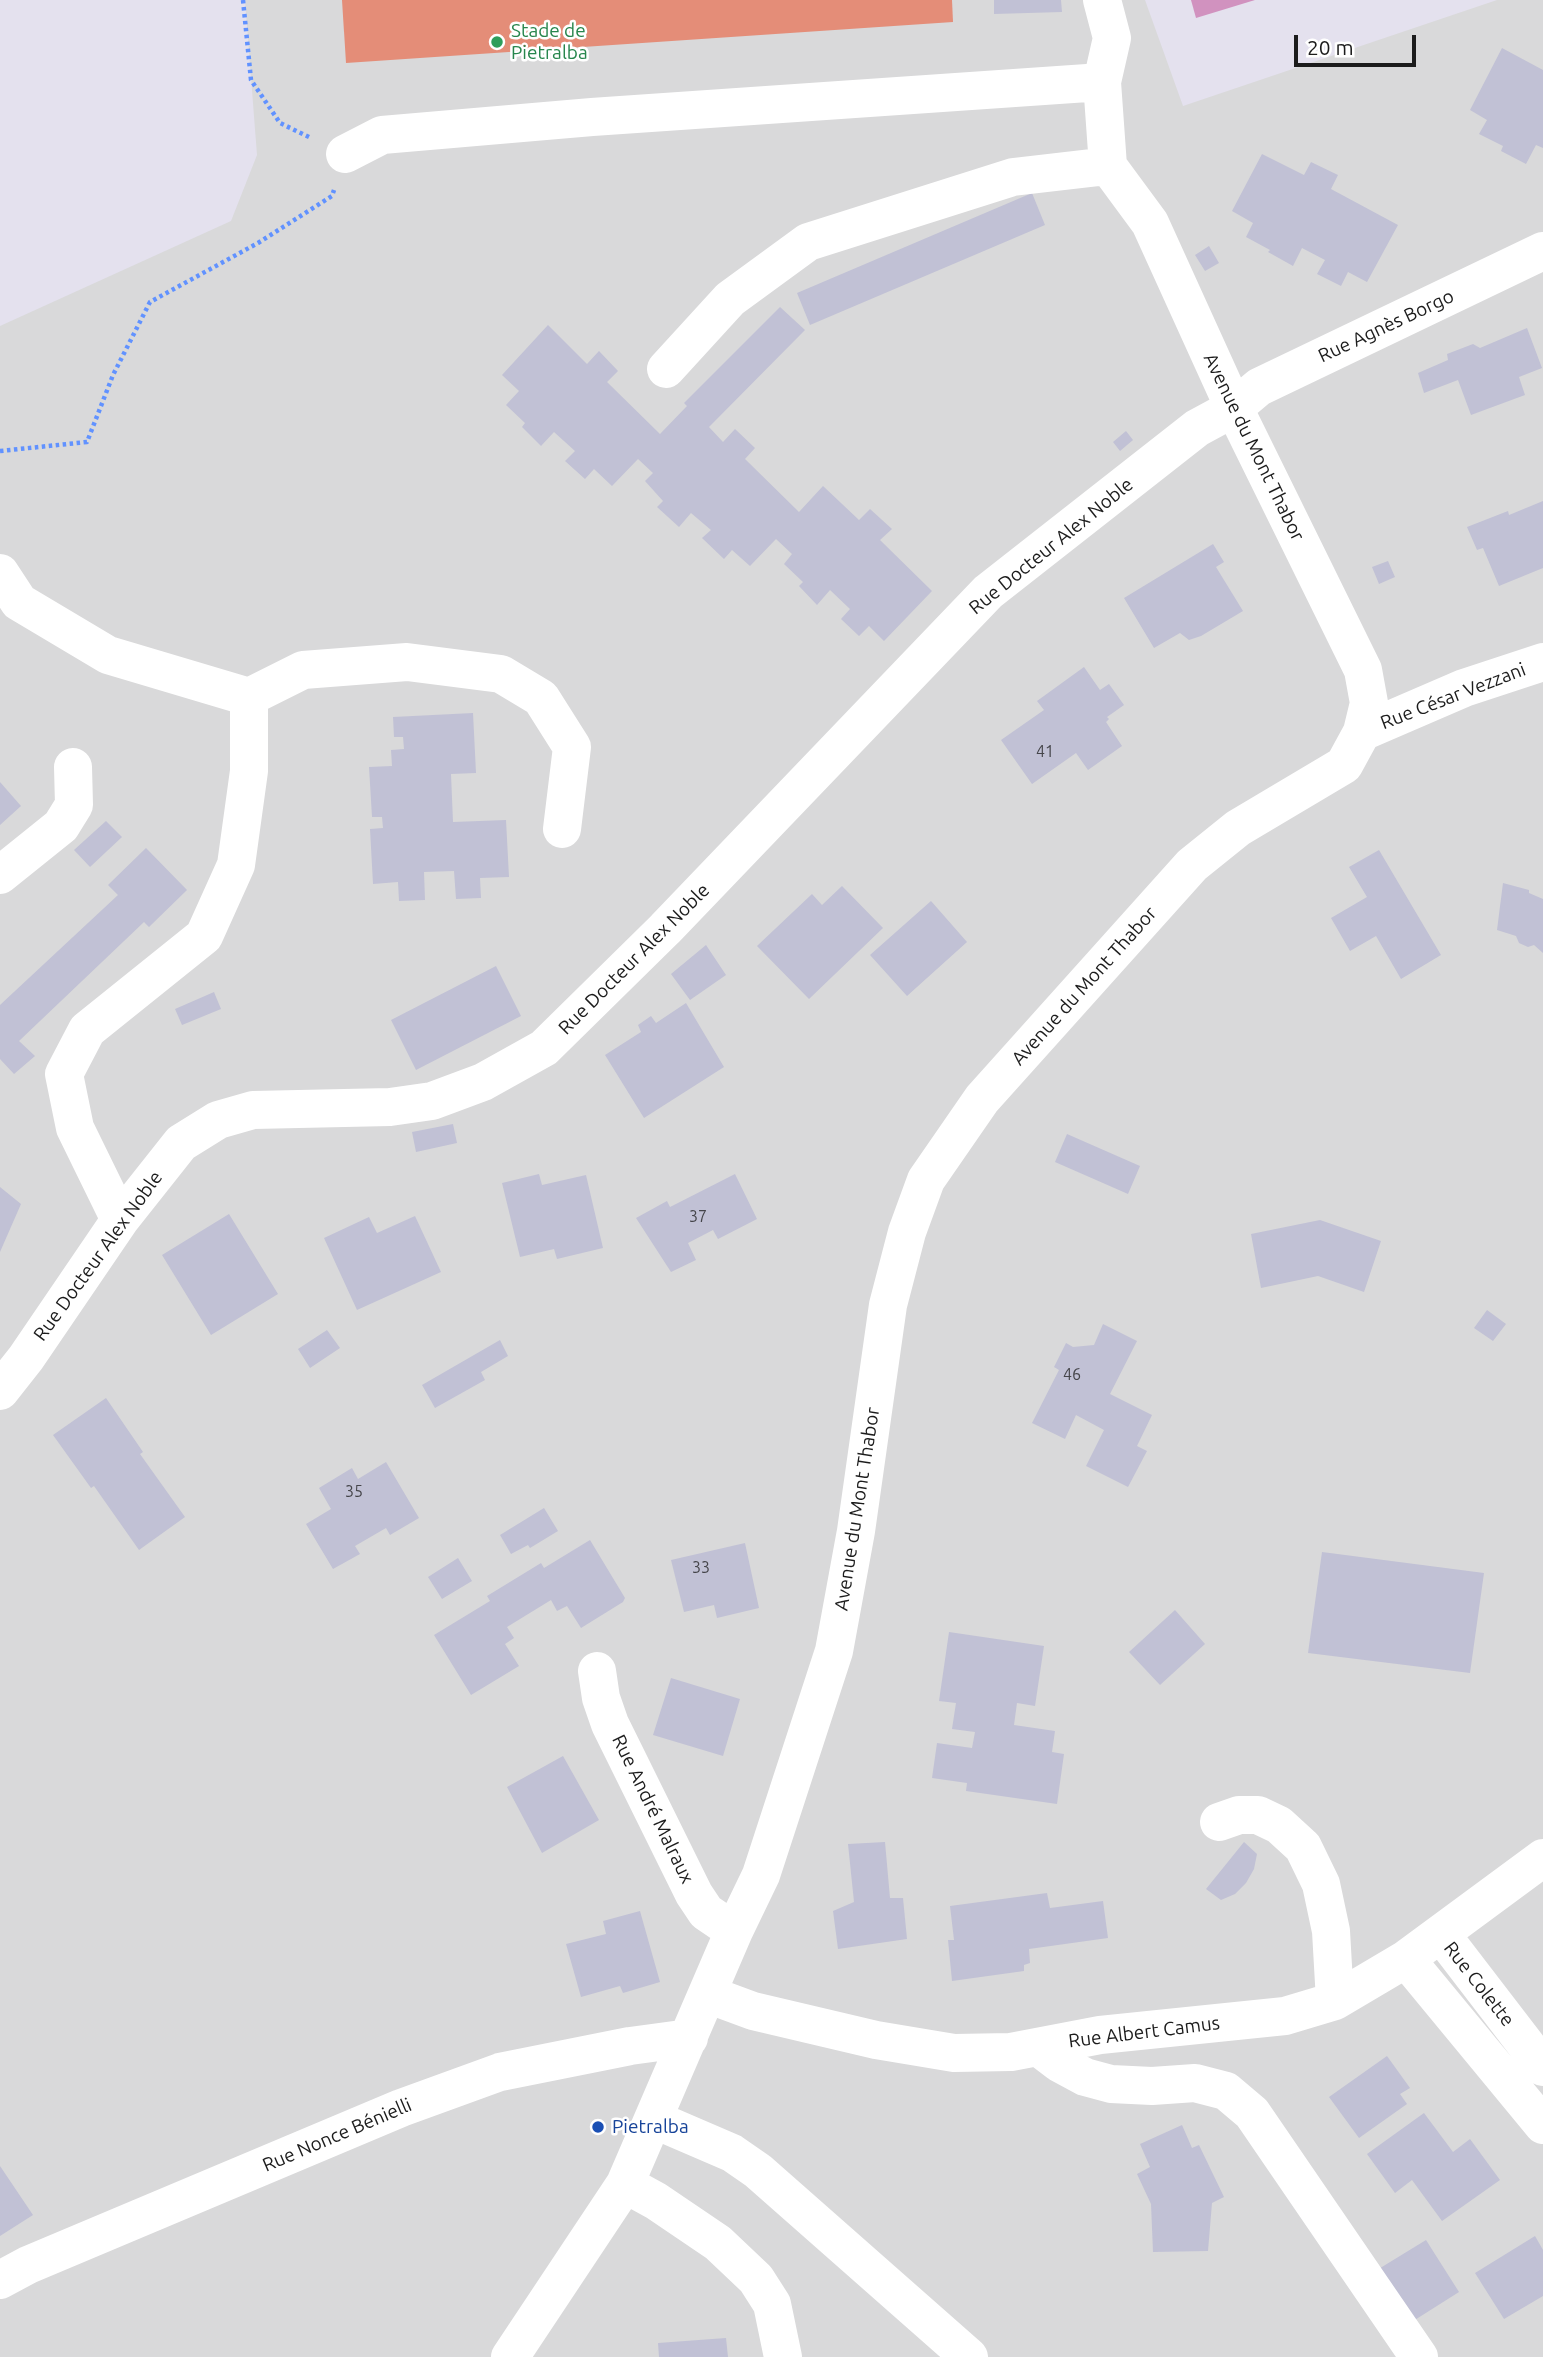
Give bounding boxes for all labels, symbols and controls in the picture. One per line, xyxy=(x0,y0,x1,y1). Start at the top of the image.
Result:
place label: Stade de Pietralba xyxy=(511,20,588,64)
scale bar xyxy=(1298,21,1420,65)
marker: Stade de Pietralba xyxy=(489,34,505,50)
text: 20 m xyxy=(1307,35,1354,59)
street label: Rue Agnès Borgo xyxy=(1315,285,1457,367)
street label: Avenue du Mont Thabor xyxy=(1199,350,1309,544)
street label: Rue Docteur Alex Noble xyxy=(964,473,1138,619)
street label: Rue César Vezzani xyxy=(1377,658,1529,734)
house number: 41 xyxy=(1036,742,1054,762)
street label: Rue Docteur Alex Noble xyxy=(554,879,714,1039)
street label: Avenue du Mont Thabor xyxy=(1007,902,1161,1070)
street label: Rue Docteur Alex Noble xyxy=(29,1167,167,1345)
house number: 37 xyxy=(689,1207,707,1227)
house number: 46 xyxy=(1063,1365,1081,1385)
street label: Avenue du Mont Thabor xyxy=(830,1406,884,1612)
house number: 35 xyxy=(345,1482,363,1502)
house number: 33 xyxy=(692,1558,710,1578)
street label: Rue André Malraux xyxy=(607,1731,699,1887)
street label: Rue Colette xyxy=(1439,1937,1519,2031)
street label: Rue Albert Camus xyxy=(1067,2011,1221,2053)
street label: Rue Nonce Bénielli xyxy=(259,2093,415,2177)
place label: Pietralba xyxy=(612,2116,689,2138)
marker: Pietralba xyxy=(590,2119,606,2135)

